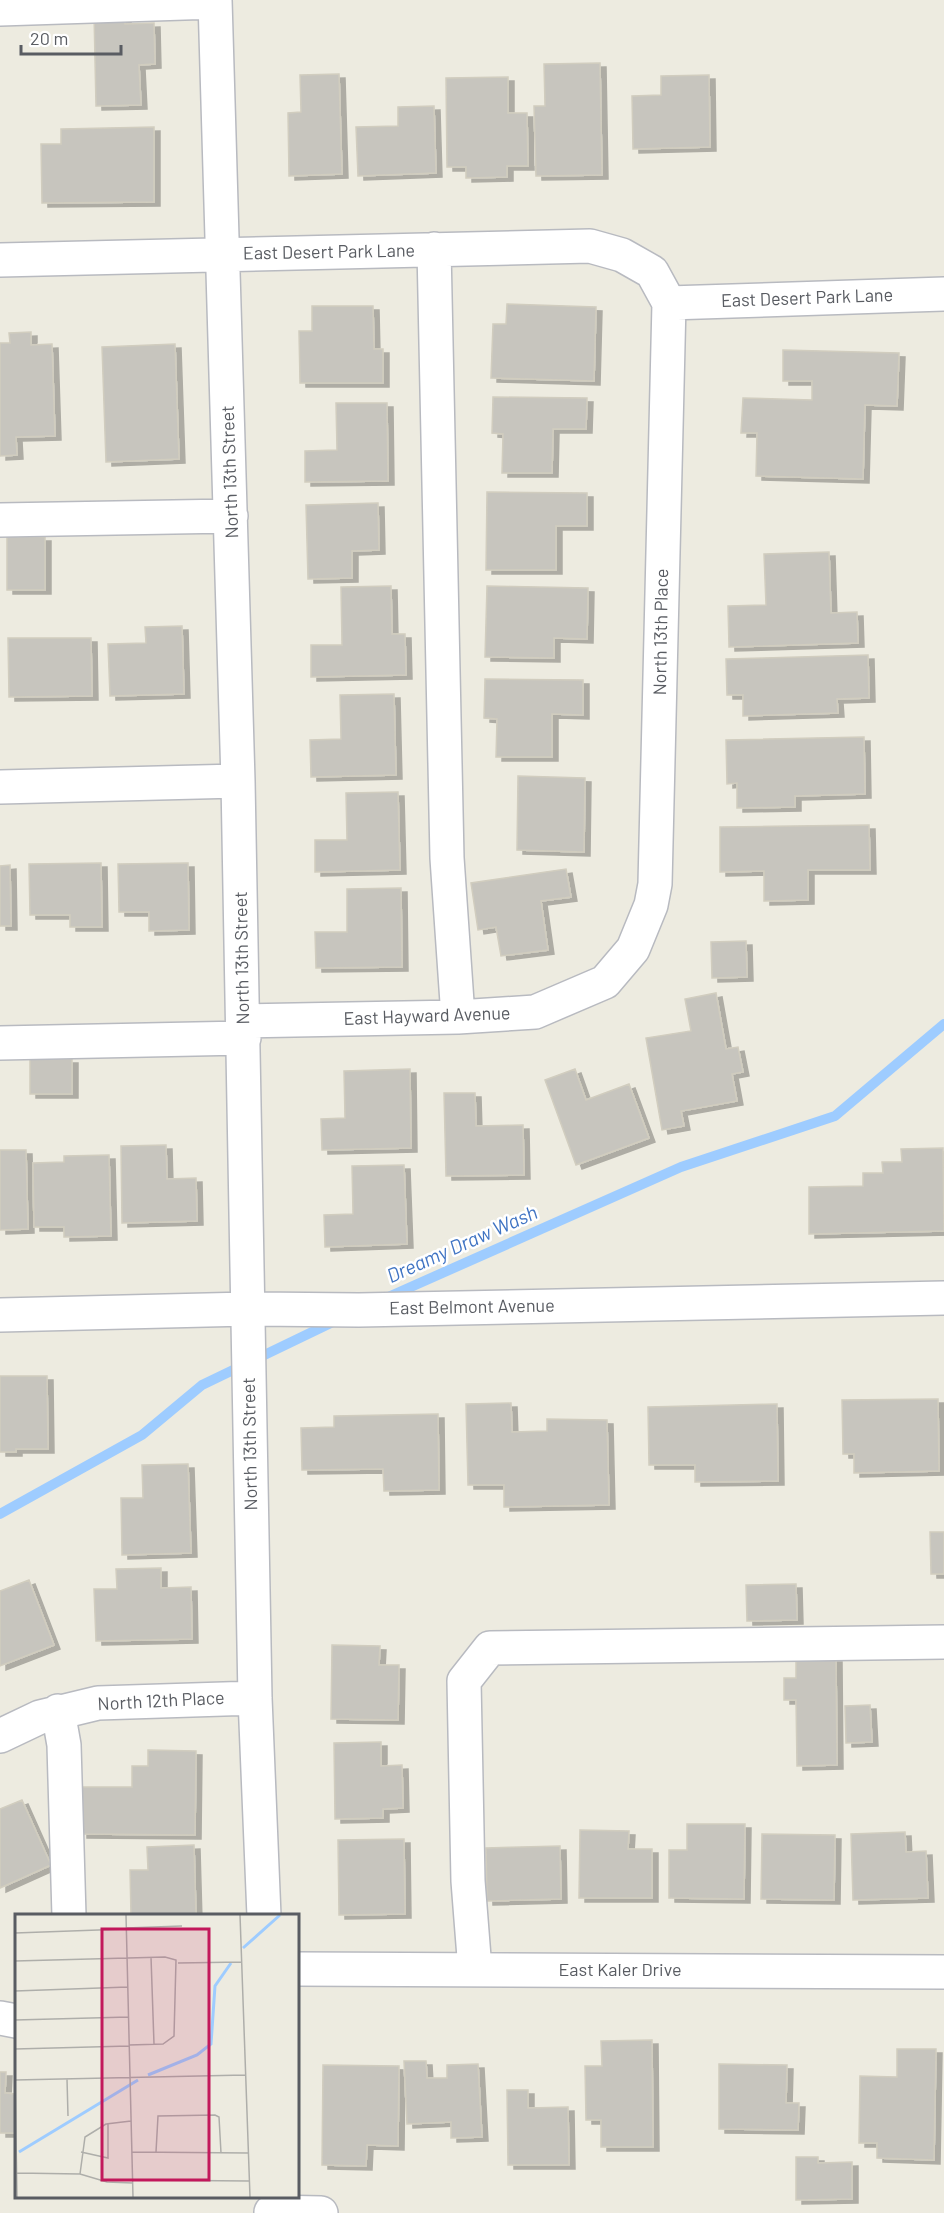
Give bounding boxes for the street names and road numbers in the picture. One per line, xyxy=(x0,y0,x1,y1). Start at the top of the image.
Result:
street label: East Desert Park Lane xyxy=(243,238,415,264)
street label: East Desert Park Lane xyxy=(721,283,893,311)
street label: North 13th Street xyxy=(216,405,242,539)
street label: North 13th Place xyxy=(648,568,672,696)
street label: North 13th Street xyxy=(229,891,253,1025)
street label: East Hayward Avenue xyxy=(343,1001,511,1029)
street label: East Belmont Avenue xyxy=(389,1294,555,1318)
street label: North 13th Street xyxy=(237,1377,261,1511)
street label: North 12th Place xyxy=(97,1686,225,1714)
street label: East Kaler Drive xyxy=(558,1958,682,1980)

